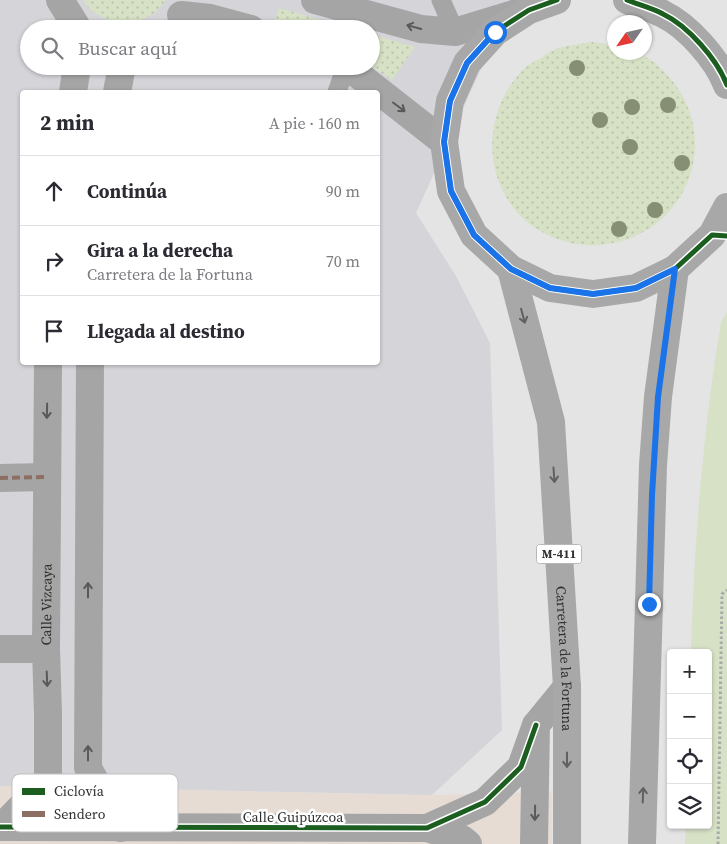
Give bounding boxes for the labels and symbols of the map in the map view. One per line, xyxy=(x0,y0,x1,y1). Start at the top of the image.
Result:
north arrow xyxy=(607,15,652,60)
route start xyxy=(484,21,507,44)
one-way arrow xyxy=(406,22,422,31)
one-way arrow xyxy=(392,101,405,112)
one-way arrow xyxy=(519,308,528,324)
one-way arrow xyxy=(42,402,52,419)
one-way arrow xyxy=(549,467,558,483)
road number: M-411 xyxy=(536,544,582,564)
street label: Calle Vizcaya xyxy=(36,563,57,646)
one-way arrow xyxy=(83,582,93,598)
street label: Carretera de la Fortuna xyxy=(551,585,577,732)
route end xyxy=(638,593,661,616)
one-way arrow xyxy=(42,670,52,686)
one-way arrow xyxy=(83,745,93,761)
one-way arrow xyxy=(562,752,572,768)
legend xyxy=(12,774,178,832)
text: Ciclovía xyxy=(54,781,105,801)
one-way arrow xyxy=(638,788,648,804)
text: Sendero xyxy=(54,804,106,824)
one-way arrow xyxy=(530,804,540,820)
street label: Calle Guipúzcoa xyxy=(243,807,344,827)

